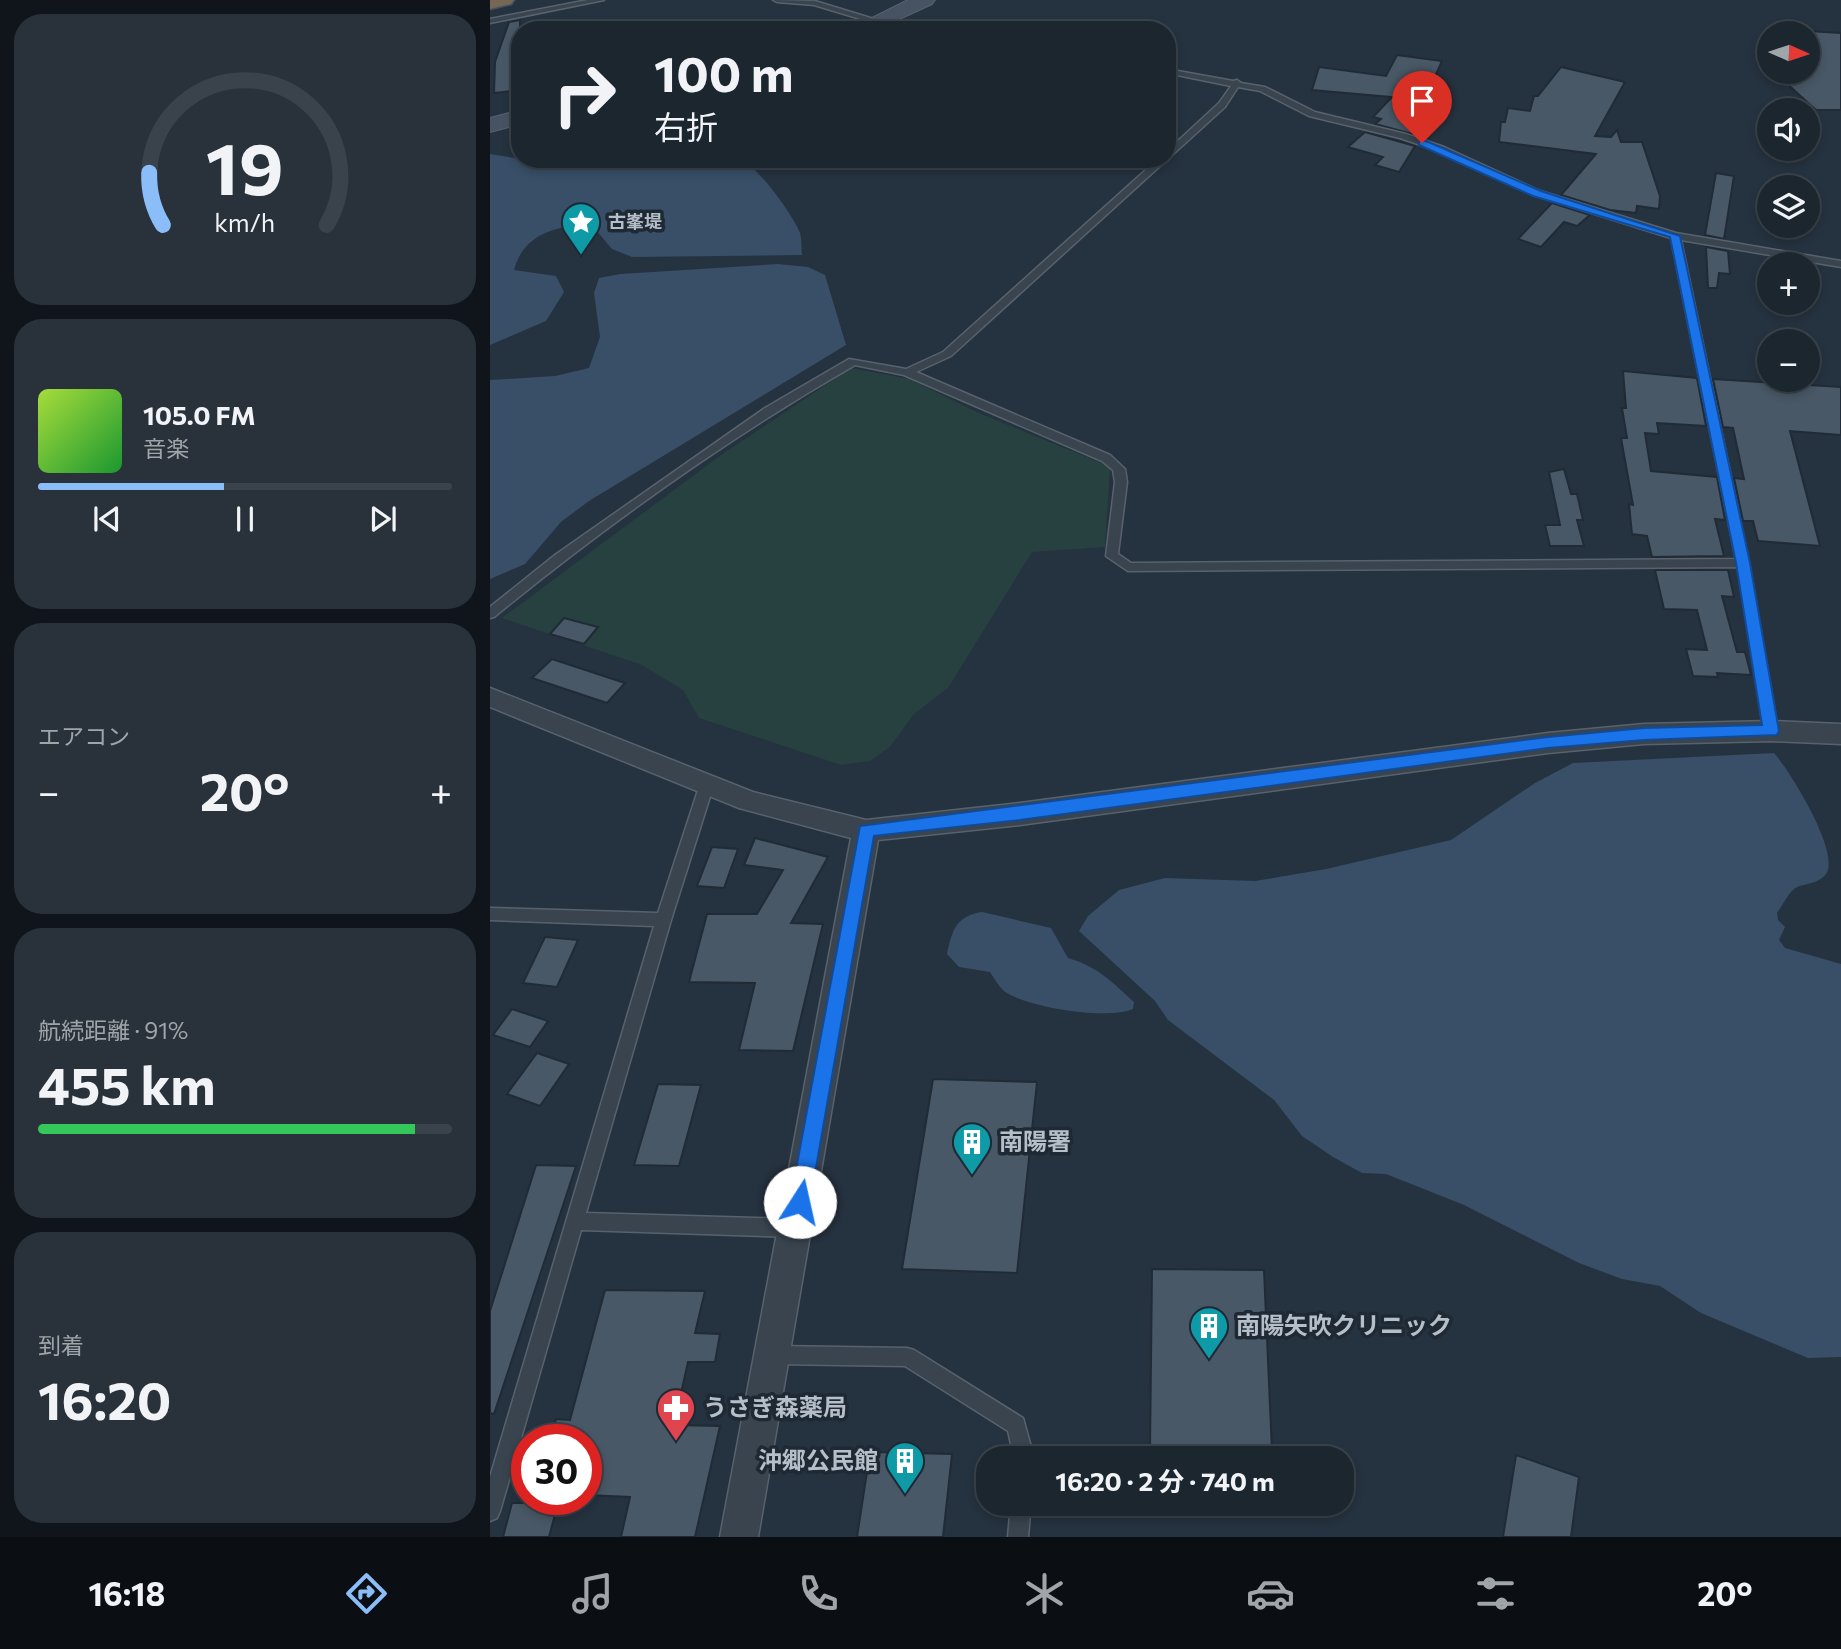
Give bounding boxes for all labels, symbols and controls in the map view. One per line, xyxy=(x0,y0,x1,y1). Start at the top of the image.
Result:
north arrow xyxy=(1757,21,1820,84)
map controls xyxy=(1757,21,1820,392)
text: 100 m xyxy=(654,42,793,102)
icon: right xyxy=(539,49,630,140)
pin xyxy=(1392,71,1452,143)
icon: arrive xyxy=(1403,82,1441,120)
button: sound xyxy=(1757,98,1820,161)
text: 右折 xyxy=(654,106,718,146)
text: 19 xyxy=(206,122,284,211)
button: layers xyxy=(1757,175,1820,238)
place icon: 古峯堤 xyxy=(560,201,602,256)
text: km/h xyxy=(215,207,275,237)
place label: 古峯堤 xyxy=(608,210,662,232)
button: + xyxy=(1757,252,1820,315)
button: − xyxy=(1757,329,1820,392)
text: 105.0 FM xyxy=(143,399,256,430)
text: 音楽 xyxy=(143,434,189,462)
icon: previous xyxy=(88,500,126,538)
icon: pause xyxy=(226,500,264,538)
icon: next xyxy=(364,500,402,538)
text: エアコン xyxy=(38,722,130,750)
text: 20° xyxy=(200,758,290,822)
text: − xyxy=(38,767,60,814)
text: + xyxy=(430,767,452,814)
text: 航続距離 · 91% xyxy=(38,1016,188,1044)
text: 455 km xyxy=(38,1052,216,1116)
building icon: 南陽署 xyxy=(951,1121,993,1176)
place label: 南陽署 xyxy=(999,1126,1071,1155)
position arrow xyxy=(763,1165,837,1239)
building icon: 南陽矢吹クリニック xyxy=(1188,1305,1230,1360)
place label: 南陽矢吹クリニック xyxy=(1236,1310,1452,1339)
text: 到着 xyxy=(38,1331,84,1359)
text: 16:20 xyxy=(38,1367,171,1431)
pharmacy icon: うさぎ森薬局 xyxy=(655,1387,697,1442)
place label: うさぎ森薬局 xyxy=(703,1392,847,1421)
speed limit sign: 30 xyxy=(511,1424,602,1515)
building icon: 沖郷公民館 xyxy=(884,1440,926,1495)
place label: 沖郷公民館 xyxy=(758,1445,878,1474)
text: 16:20 · 2 分 · 740 m xyxy=(1055,1465,1275,1496)
icon: directions xyxy=(342,1569,391,1618)
icon: music xyxy=(568,1569,617,1618)
icon: phone xyxy=(794,1569,843,1618)
icon: climate xyxy=(1020,1569,1069,1618)
icon: car xyxy=(1246,1569,1295,1618)
icon: filters xyxy=(1471,1569,1520,1618)
text: 16:18 xyxy=(88,1573,165,1613)
text: 20° xyxy=(1697,1573,1753,1613)

